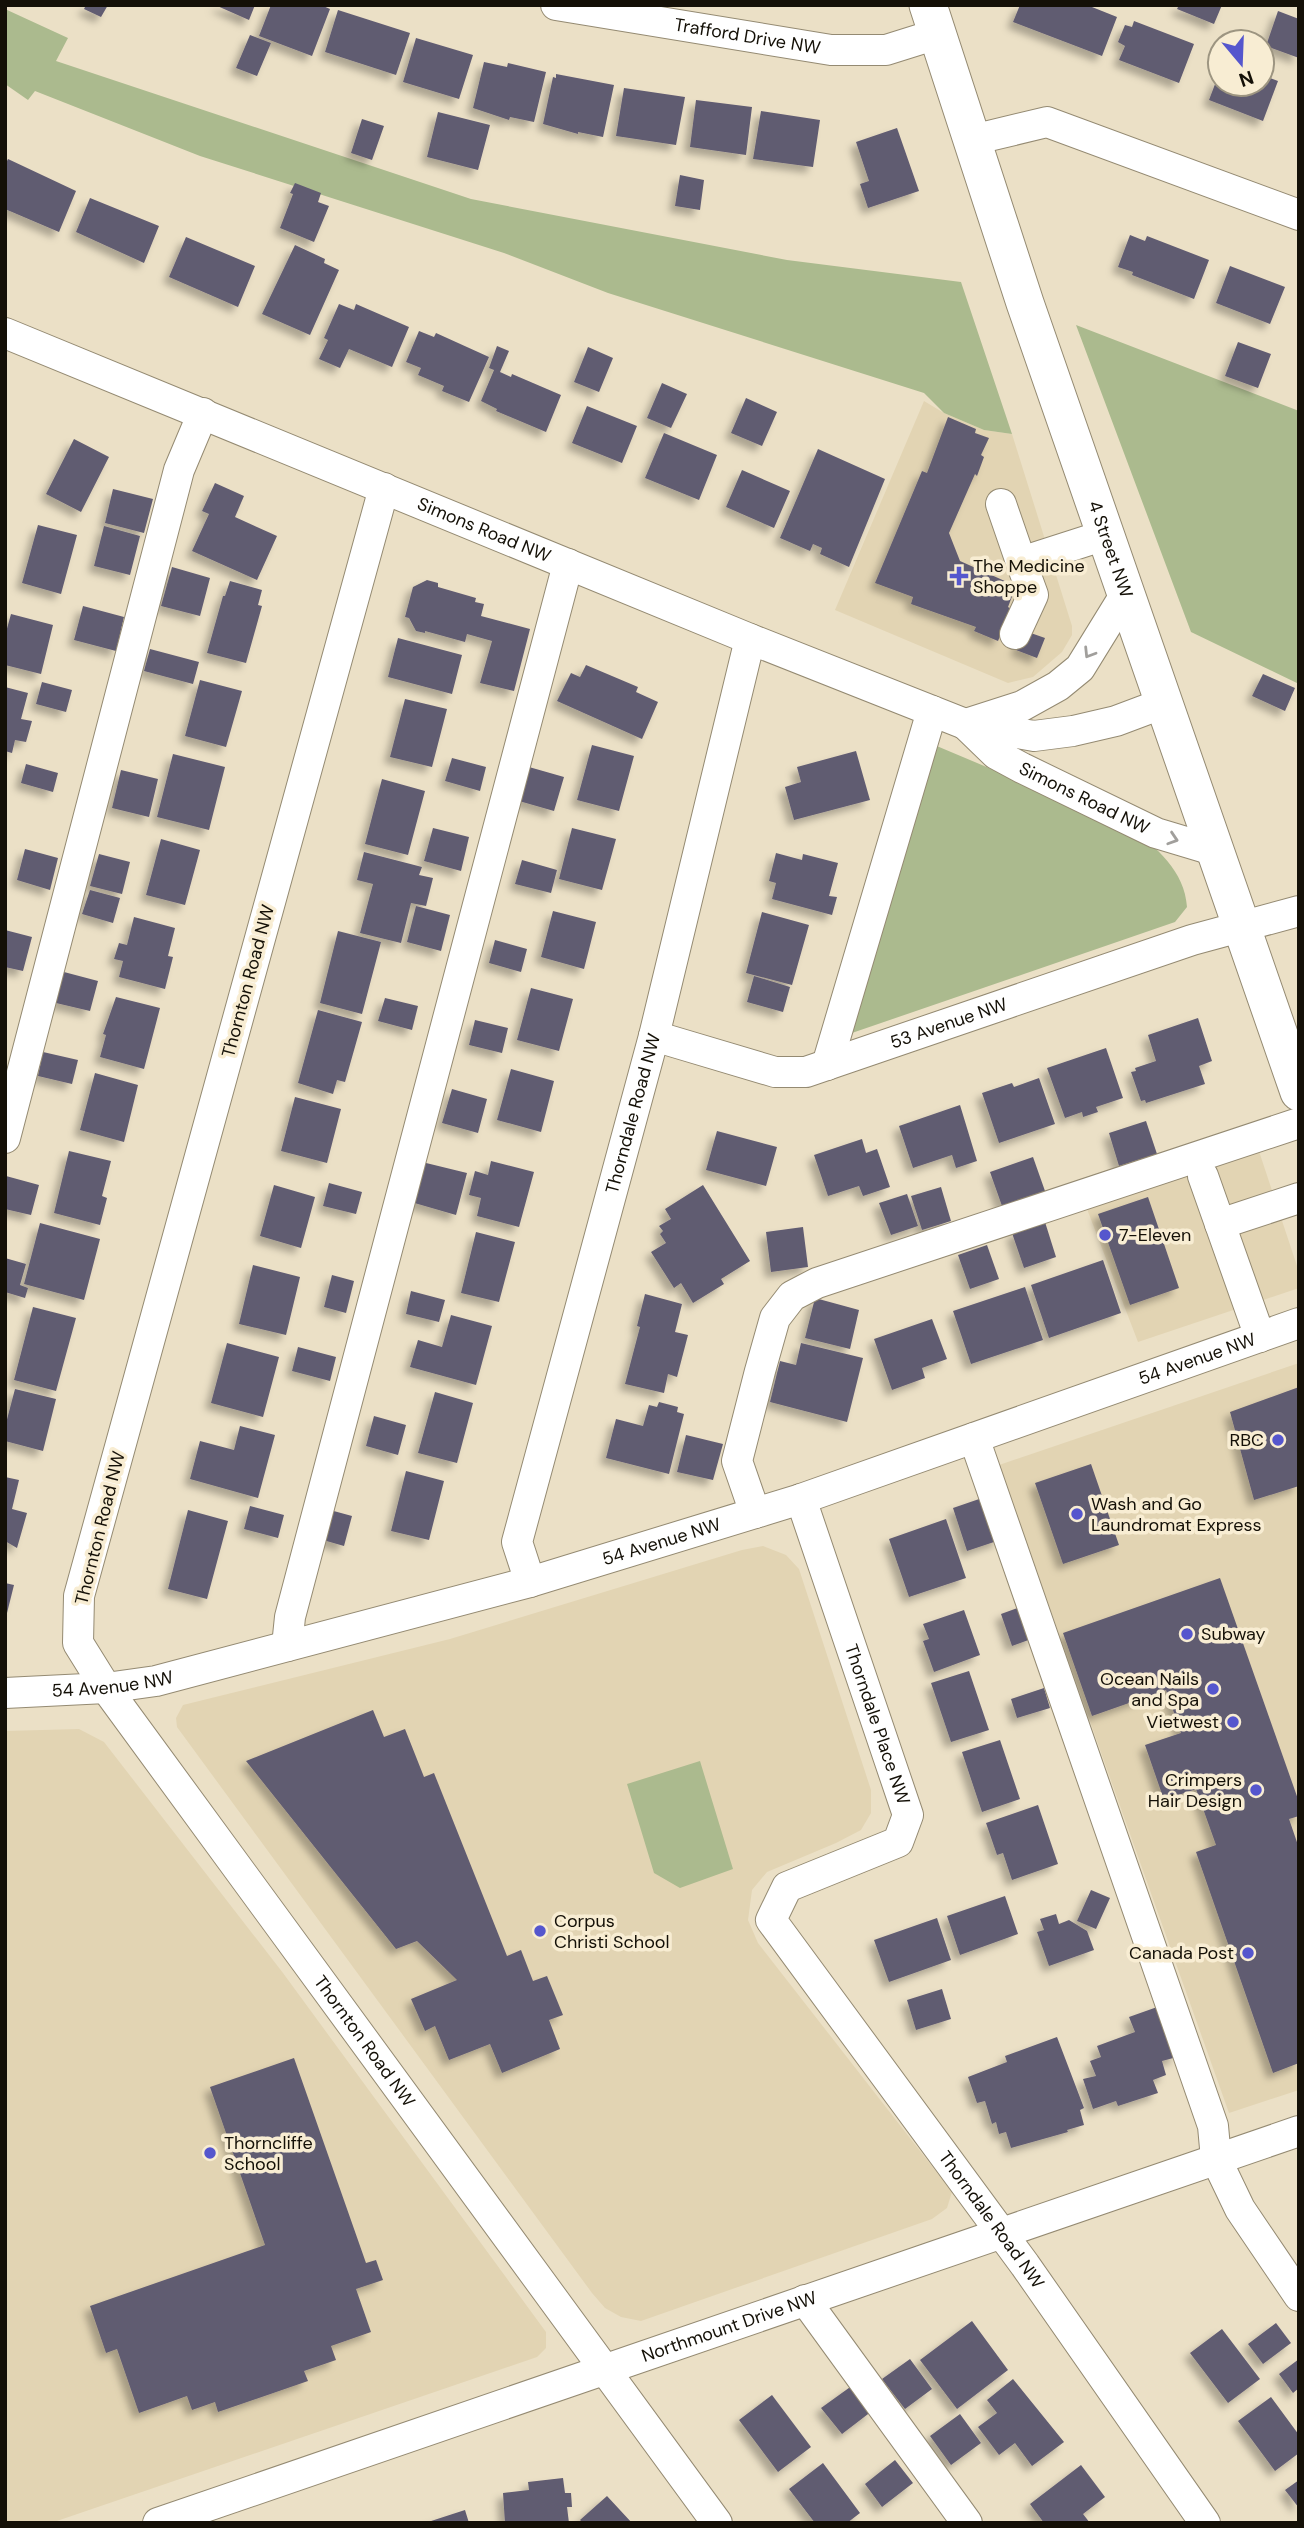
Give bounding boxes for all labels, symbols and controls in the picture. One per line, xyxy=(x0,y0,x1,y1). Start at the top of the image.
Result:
street label: Trafford Drive NW xyxy=(673,13,822,60)
north arrow xyxy=(1206,28,1276,98)
text: N xyxy=(1236,65,1257,93)
street label: Simons Road NW xyxy=(414,492,555,568)
street label: 4 Street NW xyxy=(1083,497,1138,601)
place label: The Medicine Shoppe xyxy=(973,554,1085,599)
marker: The Medicine Shoppe xyxy=(951,568,967,584)
one-way arrow xyxy=(1085,646,1098,659)
street label: Simons Road NW xyxy=(1015,756,1154,840)
one-way arrow xyxy=(1167,831,1179,846)
street label: Thornton Road NW xyxy=(216,902,280,1060)
street label: 53 Avenue NW xyxy=(887,992,1010,1054)
street label: Thorndale Road NW xyxy=(600,1031,666,1196)
place label: 7-Eleven xyxy=(1119,1223,1191,1247)
marker: 7-Eleven xyxy=(1097,1227,1113,1243)
street label: 54 Avenue NW xyxy=(1135,1327,1259,1391)
place label: RBC xyxy=(1230,1428,1264,1452)
marker: RBC xyxy=(1270,1432,1286,1448)
street label: Thornton Road NW xyxy=(69,1449,131,1607)
place label: Wash and Go Laundromat Express xyxy=(1091,1492,1262,1537)
marker: Wash and Go Laundromat Express xyxy=(1069,1506,1085,1522)
street label: 54 Avenue NW xyxy=(599,1512,724,1571)
place label: Subway xyxy=(1201,1622,1266,1646)
marker: Subway xyxy=(1179,1626,1195,1642)
street label: Thorndale Place NW xyxy=(839,1641,916,1808)
street label: 54 Avenue NW xyxy=(51,1665,176,1703)
place label: Ocean Nails and Spa xyxy=(1100,1667,1199,1712)
marker: Ocean Nails and Spa xyxy=(1205,1681,1221,1697)
place label: Vietwest xyxy=(1146,1710,1219,1734)
marker: Vietwest xyxy=(1225,1714,1241,1730)
place label: Crimpers Hair Design xyxy=(1148,1768,1242,1813)
marker: Crimpers Hair Design xyxy=(1248,1782,1264,1798)
place label: Corpus Christi School xyxy=(554,1909,670,1954)
marker: Corpus Christi School xyxy=(532,1923,548,1939)
place label: Canada Post xyxy=(1129,1941,1234,1965)
marker: Canada Post xyxy=(1240,1945,1256,1961)
street label: Thornton Road NW xyxy=(308,1971,421,2112)
place label: Thorncliffe School xyxy=(224,2131,313,2176)
marker: Thorncliffe School xyxy=(202,2145,218,2161)
street label: Thorndale Road NW xyxy=(933,2146,1050,2293)
street label: Northmount Drive NW xyxy=(638,2286,820,2368)

